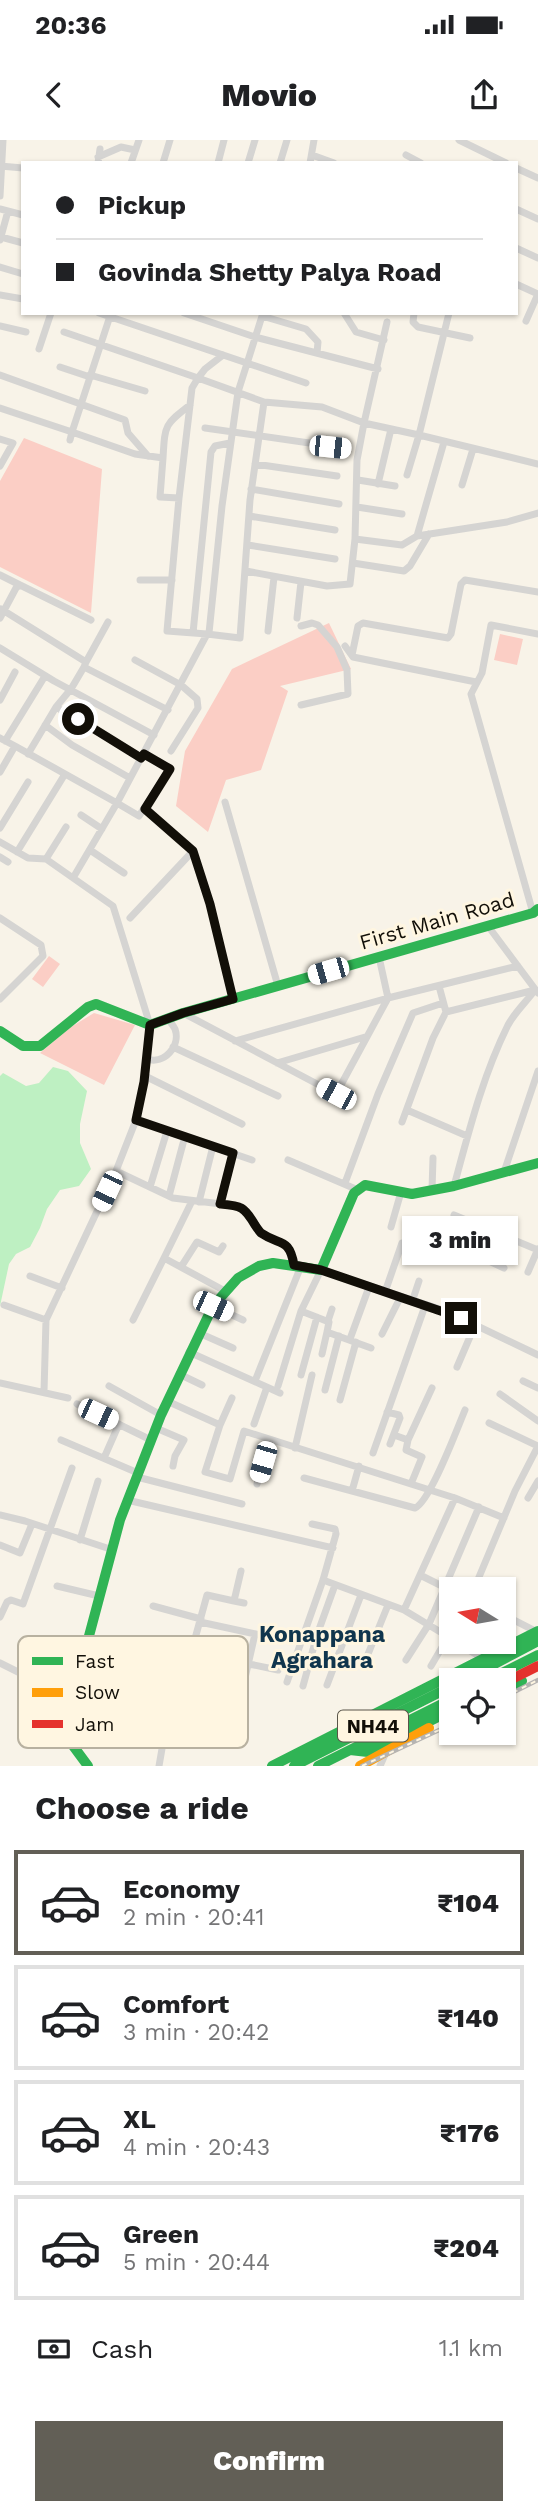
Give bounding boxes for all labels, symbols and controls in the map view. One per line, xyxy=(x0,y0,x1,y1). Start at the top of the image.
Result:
text: 20:36 xyxy=(35,10,107,40)
icon: back xyxy=(35,76,73,114)
text: Movio xyxy=(221,76,317,114)
icon: share xyxy=(465,76,503,114)
text: Pickup xyxy=(98,190,186,220)
text: Govinda Shetty Palya Road xyxy=(98,257,442,287)
car xyxy=(309,434,352,460)
route start xyxy=(62,703,94,735)
street label: First Main Road xyxy=(356,886,517,955)
car xyxy=(305,955,352,987)
car xyxy=(313,1075,360,1113)
car xyxy=(89,1168,126,1214)
callout: 3 min xyxy=(403,1216,519,1266)
text: 3 min xyxy=(429,1227,491,1254)
car xyxy=(190,1288,237,1324)
route end xyxy=(445,1302,477,1334)
car xyxy=(75,1396,122,1432)
car xyxy=(248,1439,279,1485)
north arrow xyxy=(439,1577,516,1654)
map controls xyxy=(439,1577,516,1745)
district label: Konappana Agrahara xyxy=(259,1621,386,1674)
legend xyxy=(18,1636,248,1748)
text: Fast xyxy=(75,1650,114,1673)
button: locate xyxy=(439,1668,516,1745)
text: Slow xyxy=(75,1681,120,1704)
road number: NH44 xyxy=(338,1710,408,1742)
text: Jam xyxy=(75,1713,114,1736)
text: Choose a ride xyxy=(35,1789,249,1827)
icon: car xyxy=(39,1871,102,1934)
text: Economy xyxy=(123,1874,240,1904)
text: ₹104 xyxy=(437,1888,499,1918)
text: 2 min · 20:41 xyxy=(123,1904,265,1931)
icon: car xyxy=(39,1986,102,2049)
text: Comfort xyxy=(123,1989,229,2019)
text: ₹140 xyxy=(437,2003,499,2033)
text: 3 min · 20:42 xyxy=(123,2019,269,2046)
icon: car xyxy=(39,2101,102,2164)
text: XL xyxy=(123,2104,156,2134)
text: ₹176 xyxy=(440,2118,499,2148)
text: 4 min · 20:43 xyxy=(123,2134,270,2161)
icon: car xyxy=(39,2216,102,2279)
text: Green xyxy=(123,2219,199,2249)
text: ₹204 xyxy=(433,2233,499,2263)
text: 5 min · 20:44 xyxy=(123,2249,270,2276)
icon: cash xyxy=(35,2330,73,2368)
text: Cash xyxy=(91,2334,153,2364)
text: 1.1 km xyxy=(439,2335,503,2362)
button: Confirm xyxy=(35,2421,503,2501)

